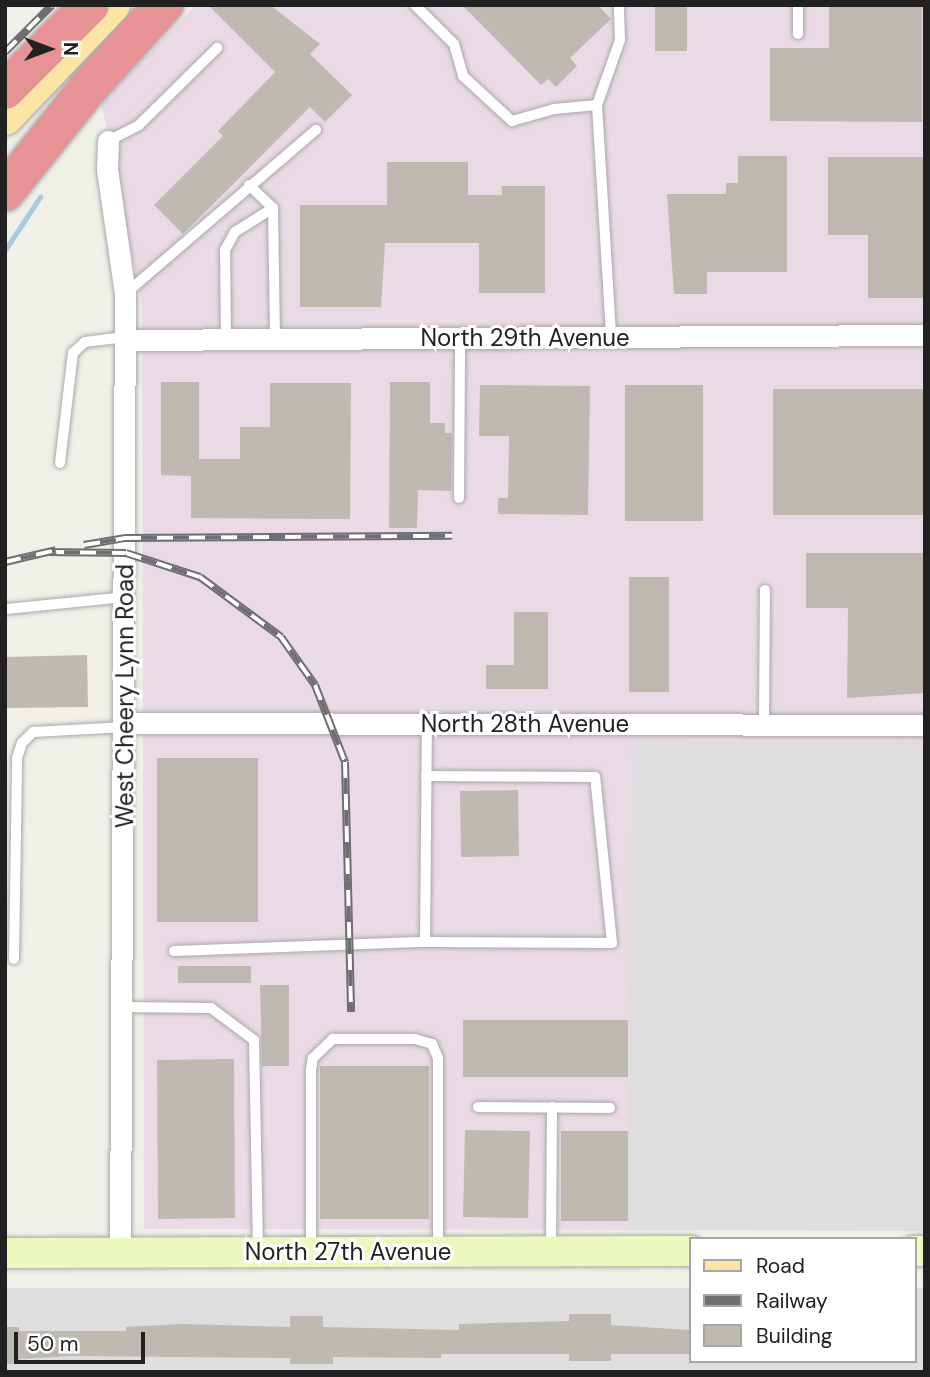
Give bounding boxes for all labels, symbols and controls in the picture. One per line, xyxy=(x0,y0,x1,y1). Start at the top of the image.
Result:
north arrow xyxy=(14,14,84,84)
text: N xyxy=(58,42,83,56)
street label: North 29th Avenue xyxy=(420,324,630,352)
street label: West Cheery Lynn Road xyxy=(111,564,139,828)
street label: North 28th Avenue xyxy=(421,710,629,738)
legend xyxy=(688,1237,916,1363)
street label: North 27th Avenue xyxy=(245,1238,451,1266)
text: Road xyxy=(756,1252,805,1280)
text: Railway xyxy=(756,1287,828,1315)
scale bar xyxy=(18,1318,149,1362)
text: Building xyxy=(756,1322,832,1350)
text: 50 m xyxy=(27,1330,78,1358)

